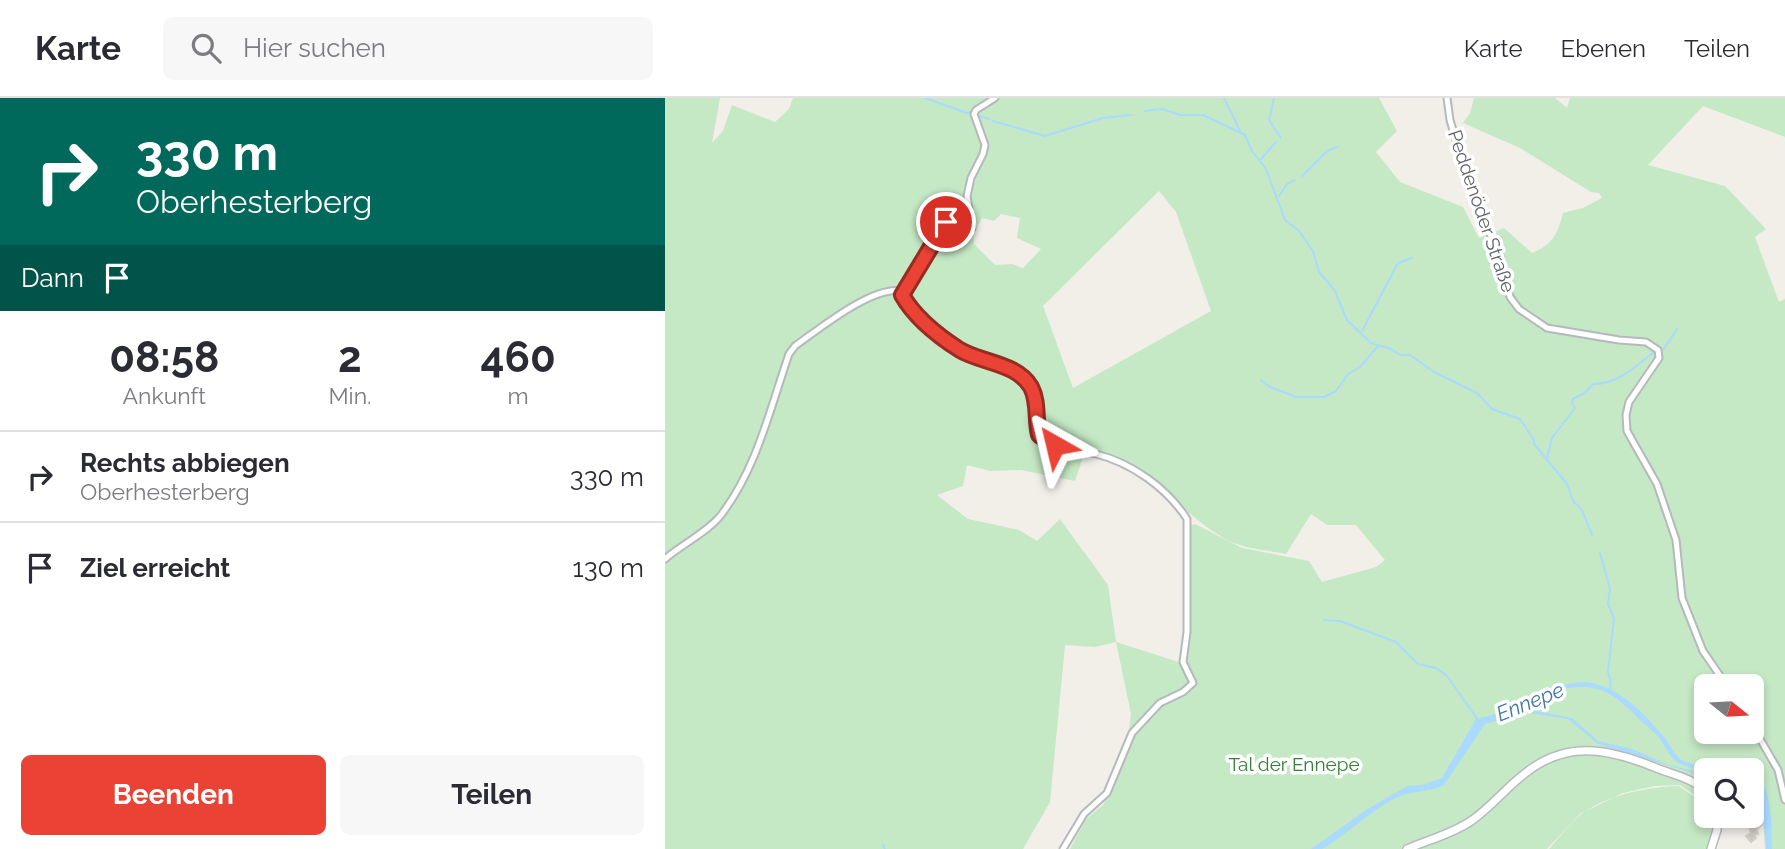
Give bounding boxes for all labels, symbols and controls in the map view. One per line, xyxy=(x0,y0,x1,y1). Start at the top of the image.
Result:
search box xyxy=(163,17,653,80)
text: Karte xyxy=(35,29,121,68)
icon: search xyxy=(187,29,225,67)
text: Hier suchen xyxy=(243,33,386,63)
text: Karte xyxy=(1464,34,1523,63)
text: Ebenen xyxy=(1561,34,1646,63)
text: Teilen xyxy=(1684,34,1750,63)
text: 330 m xyxy=(136,124,278,181)
icon: right xyxy=(21,126,112,217)
street label: Peddenöder Straße xyxy=(1444,127,1520,295)
text: Oberhesterberg xyxy=(136,183,372,220)
pin xyxy=(916,192,976,252)
icon: arrive xyxy=(927,203,965,241)
icon: arrive xyxy=(98,259,136,297)
text: Dann xyxy=(21,263,84,293)
text: 08:58 xyxy=(109,333,219,382)
text: 2 xyxy=(338,333,362,382)
text: 460 xyxy=(481,333,556,382)
text: Ankunft xyxy=(123,382,206,409)
text: Min. xyxy=(328,382,371,409)
text: m xyxy=(508,382,529,409)
position arrow xyxy=(1018,408,1092,482)
text: Rechts abbiegen xyxy=(80,448,290,478)
icon: right xyxy=(21,458,59,496)
text: 330 m xyxy=(570,462,644,492)
text: Oberhesterberg xyxy=(80,478,250,505)
icon: arrive xyxy=(21,549,59,587)
text: Ziel erreicht xyxy=(80,553,230,583)
text: 130 m xyxy=(573,553,644,583)
north arrow xyxy=(1694,674,1764,744)
map controls xyxy=(1694,674,1764,828)
water label: Ennepe xyxy=(1492,677,1567,726)
park label: Tal der Ennepe xyxy=(1228,753,1360,775)
button: Beenden xyxy=(21,755,326,835)
button: Teilen xyxy=(340,755,644,835)
button: search xyxy=(1694,758,1764,828)

